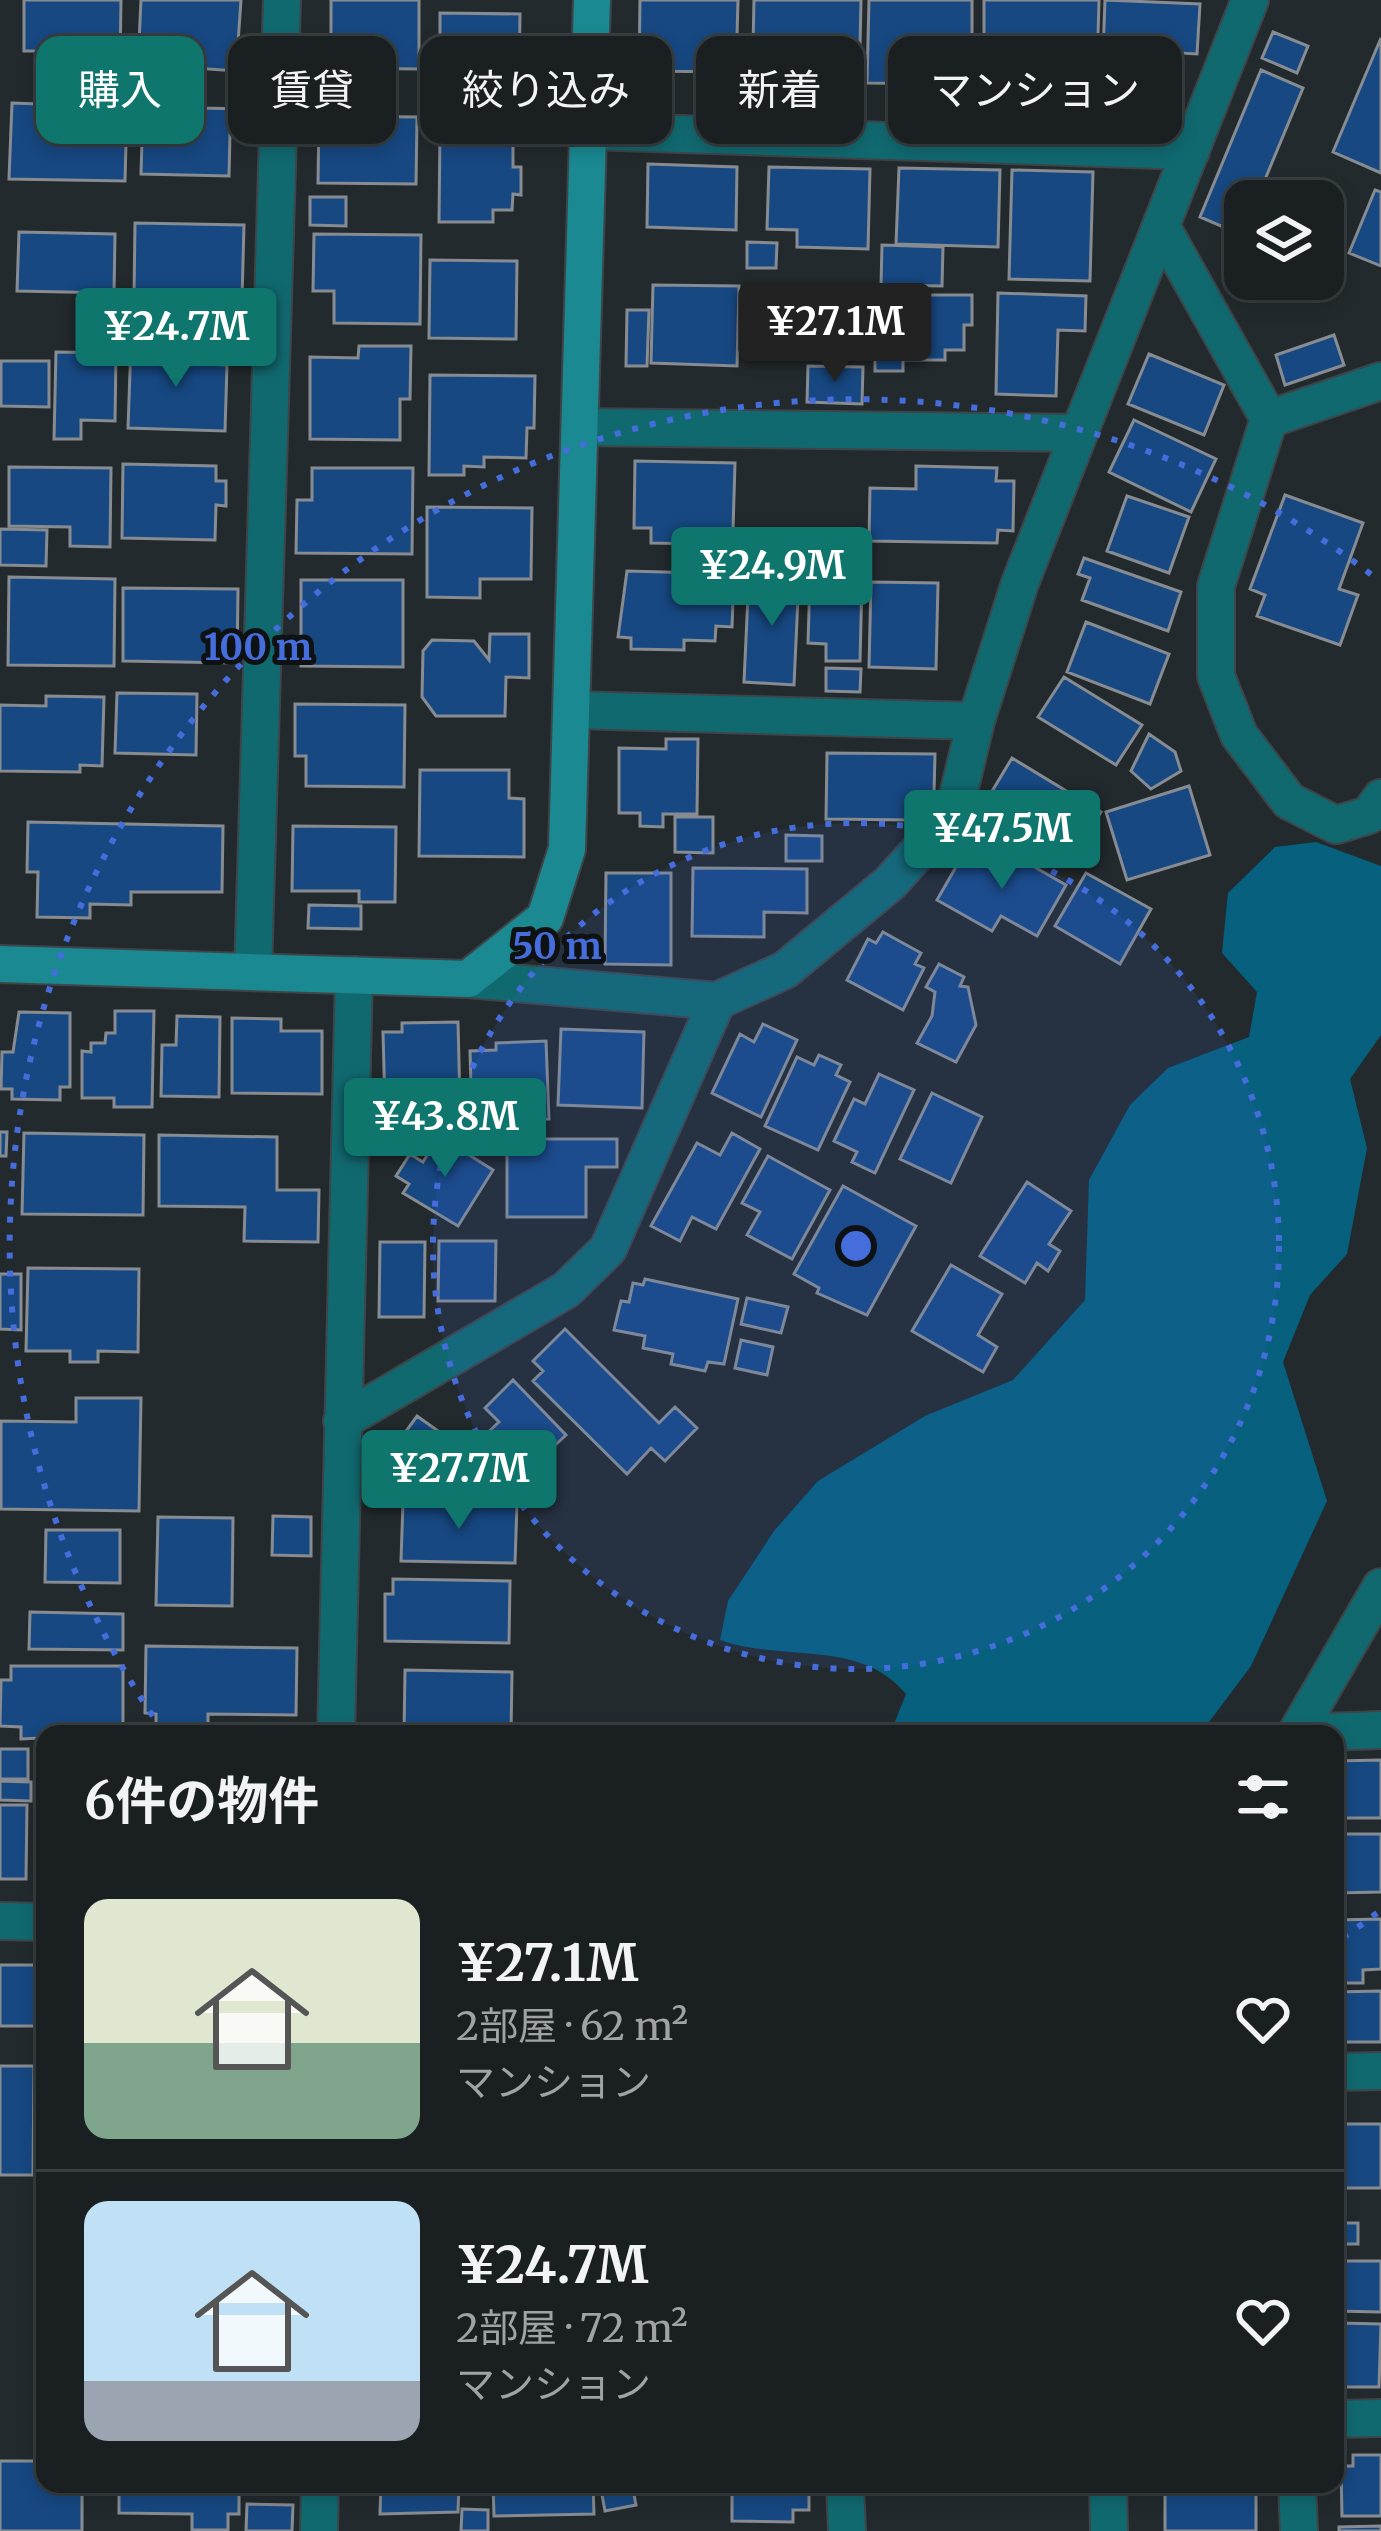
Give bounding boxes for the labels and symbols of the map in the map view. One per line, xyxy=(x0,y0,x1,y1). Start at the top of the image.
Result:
pin: ¥27.1M xyxy=(737,283,933,385)
pin: ¥24.7M xyxy=(78,288,274,390)
pin: ¥24.9M xyxy=(674,527,870,629)
text: 100 m xyxy=(204,625,312,670)
pin: ¥47.5M xyxy=(904,790,1100,892)
text: 50 m xyxy=(512,924,602,969)
pin: ¥43.8M xyxy=(347,1078,543,1180)
centre of rings xyxy=(835,1225,877,1267)
pin: ¥27.7M xyxy=(361,1430,557,1532)

